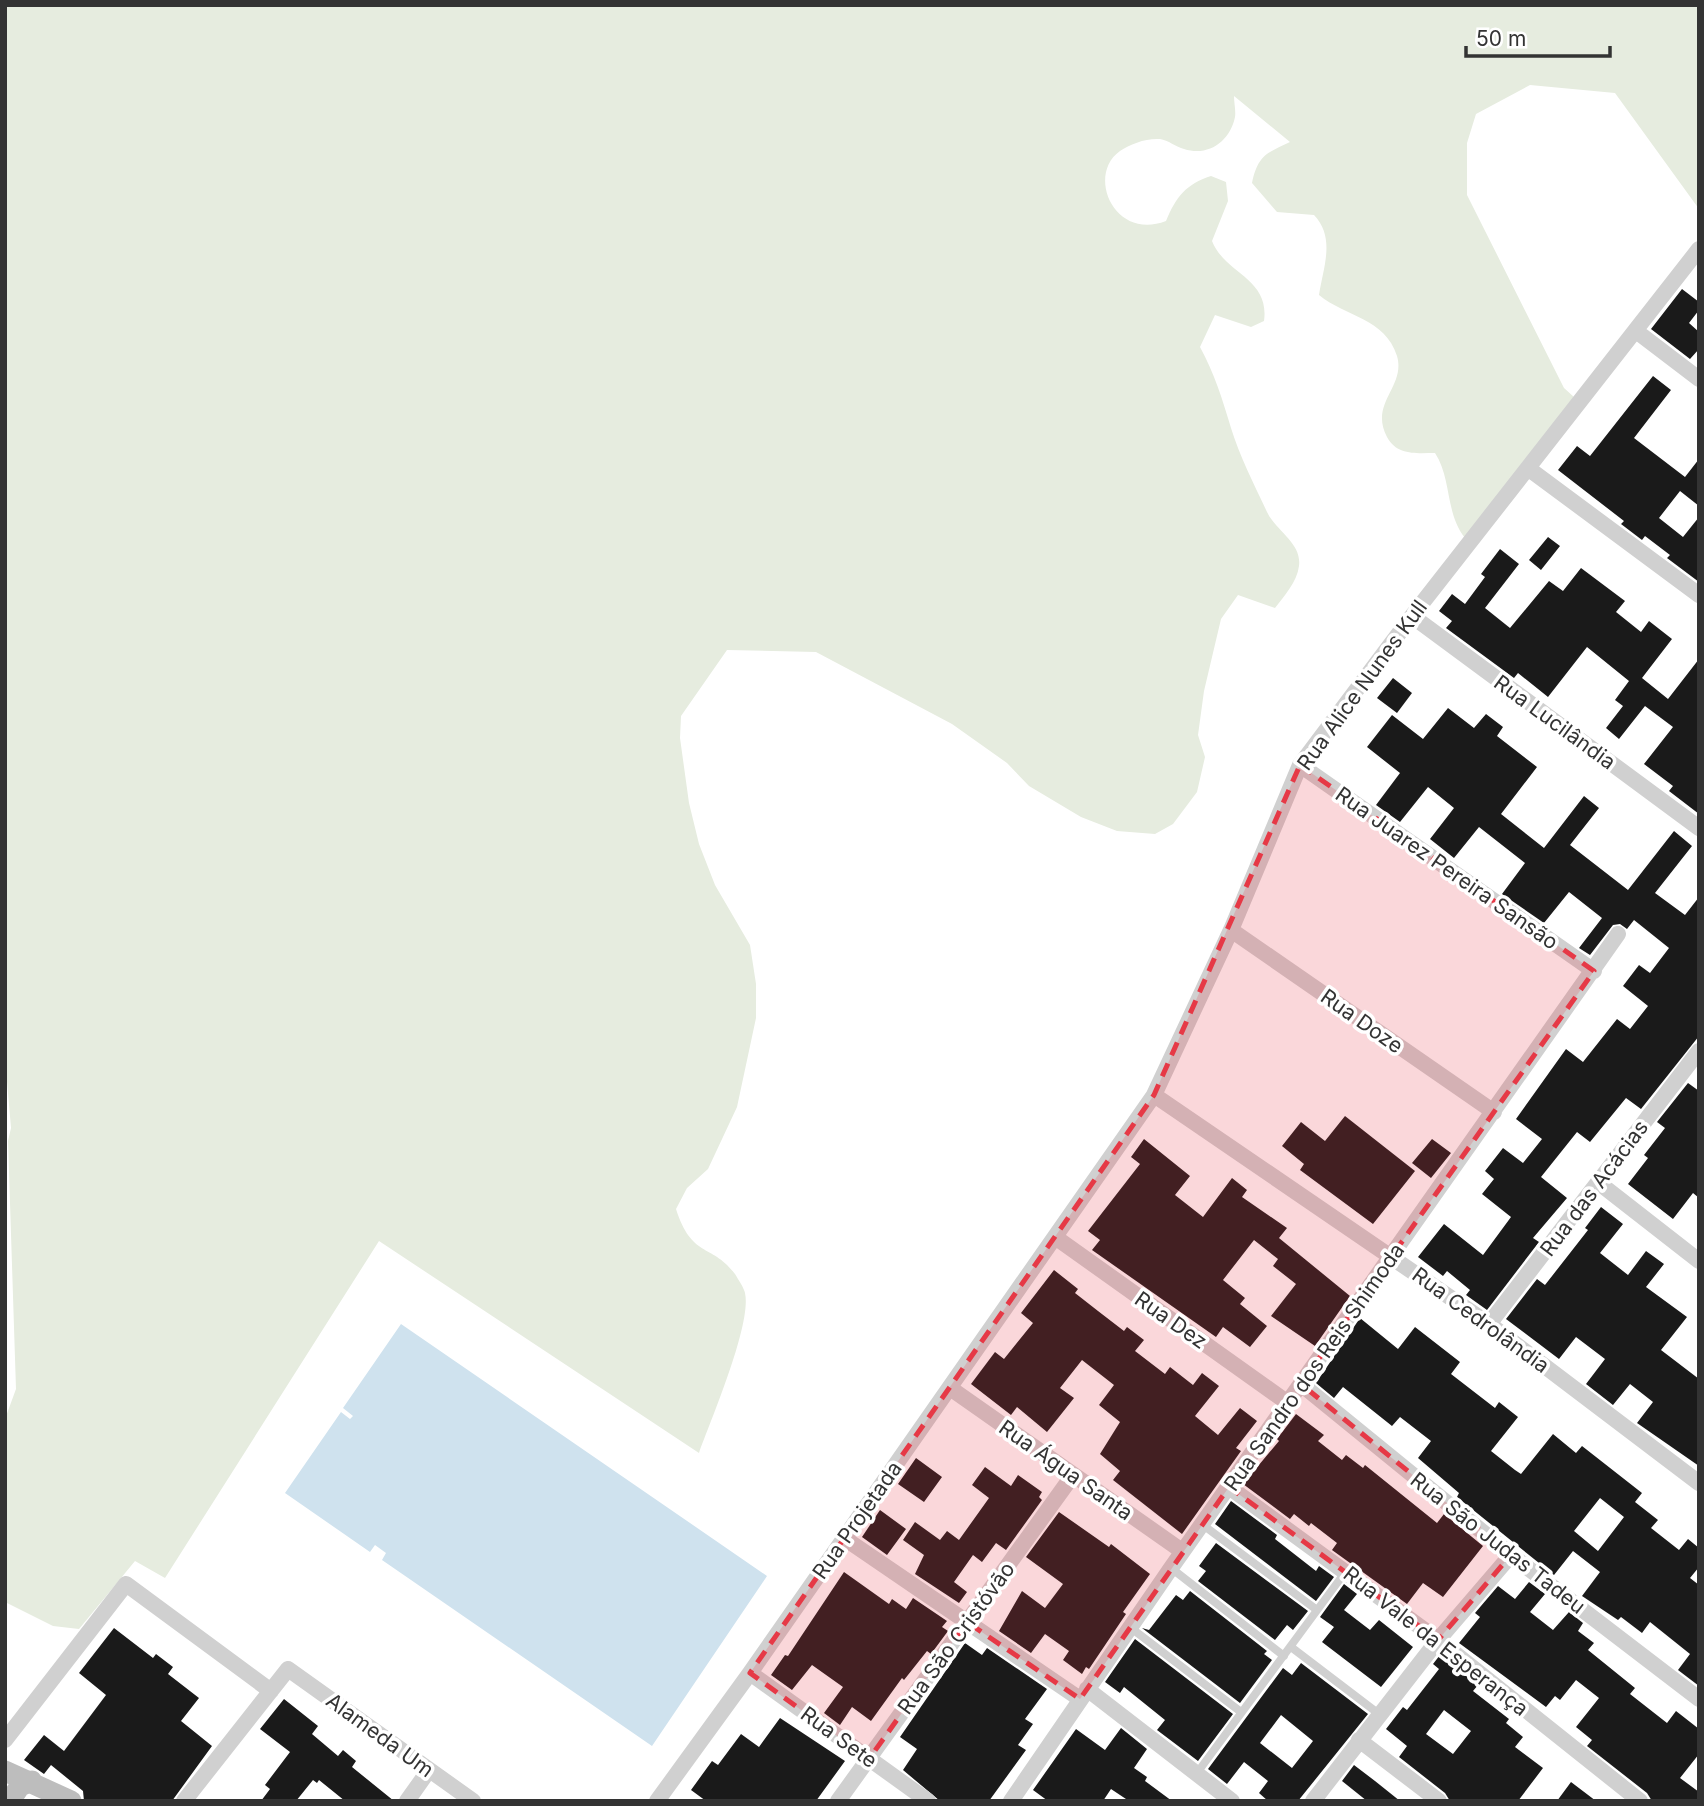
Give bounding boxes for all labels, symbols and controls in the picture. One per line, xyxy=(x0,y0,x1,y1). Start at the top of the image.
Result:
scale bar xyxy=(1466,14,1610,58)
text: 50 m xyxy=(1476,26,1526,51)
street label: Rua Alice Nunes Kull xyxy=(1292,595,1432,775)
street label: Rua Lucilândia xyxy=(1489,670,1621,774)
street label: Rua Juarez Pereira Sansão xyxy=(1331,781,1563,955)
street label: Rua Doze xyxy=(1316,984,1408,1058)
street label: Rua das Acácias xyxy=(1535,1115,1653,1261)
street label: Rua Sandro dos Reis Shimoda xyxy=(1219,1238,1409,1496)
street label: Rua Cedrolândia xyxy=(1408,1262,1554,1378)
street label: Rua Dez xyxy=(1130,1286,1212,1354)
street label: Rua Água Santa xyxy=(994,1414,1138,1525)
street label: Rua Projetada xyxy=(807,1456,907,1584)
street label: Rua São Judas Tadeu xyxy=(1406,1467,1590,1619)
street label: Rua São Cristóvão xyxy=(892,1557,1020,1719)
street label: Rua Vale da Esperança xyxy=(1339,1561,1533,1721)
street label: Alameda Um xyxy=(321,1688,439,1782)
street label: Rua Sete xyxy=(796,1701,882,1773)

